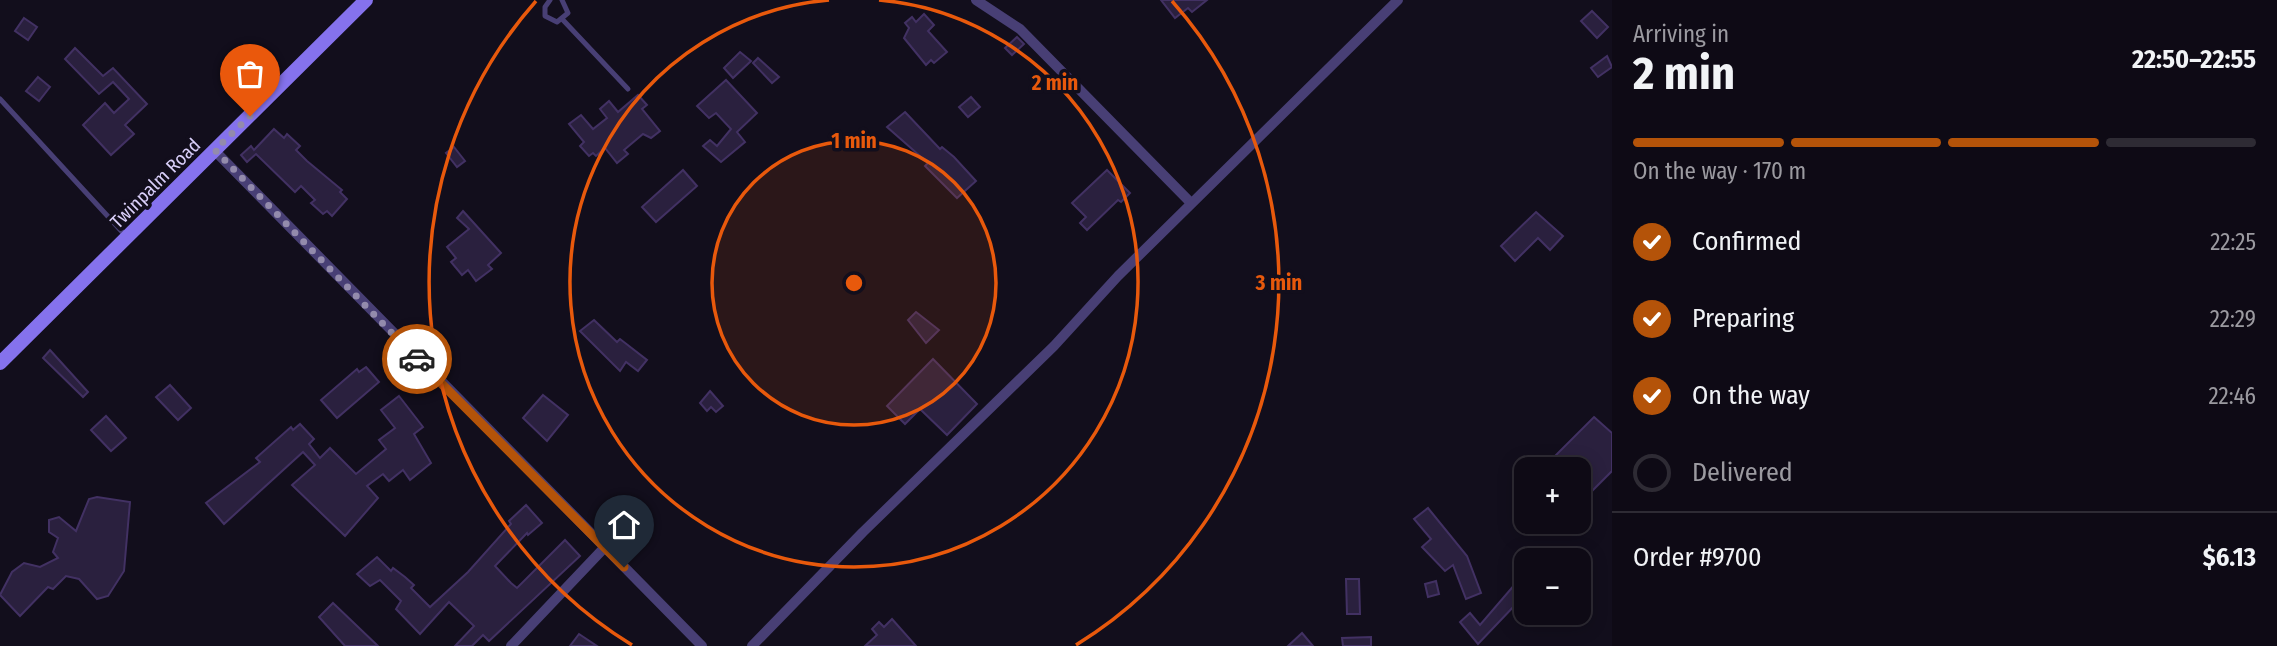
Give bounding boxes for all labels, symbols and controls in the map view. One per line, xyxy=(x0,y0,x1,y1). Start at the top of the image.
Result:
text: Arriving in xyxy=(1633,20,1729,48)
pin xyxy=(220,44,280,116)
text: 22:50–22:55 xyxy=(2132,44,2256,75)
text: 2 min xyxy=(1633,46,1735,101)
icon: bag xyxy=(231,55,269,93)
text: 2 min xyxy=(1031,70,1078,96)
text: 1 min xyxy=(831,128,877,154)
street label: Twinpalm Road xyxy=(105,133,205,233)
text: On the way · 170 m xyxy=(1633,157,1806,185)
icon: check xyxy=(1633,223,1671,261)
text: Confirmed xyxy=(1692,226,1802,257)
text: 22:25 xyxy=(2210,228,2256,256)
text: 3 min xyxy=(1255,270,1302,296)
centre of rings xyxy=(842,271,866,295)
icon: check xyxy=(1633,300,1671,338)
text: Preparing xyxy=(1692,303,1794,334)
text: 22:29 xyxy=(2210,305,2256,333)
courier xyxy=(382,324,452,394)
icon: car xyxy=(398,340,436,378)
icon: check xyxy=(1633,377,1671,415)
text: On the way xyxy=(1692,380,1810,411)
text: 22:46 xyxy=(2208,382,2256,410)
map controls xyxy=(1514,457,1591,625)
button: + xyxy=(1514,457,1591,534)
text: Delivered xyxy=(1692,457,1793,488)
pin xyxy=(594,495,654,567)
icon: home xyxy=(605,506,643,544)
text: Order #9700 xyxy=(1633,542,1762,573)
text: $6.13 xyxy=(2203,542,2256,573)
button: − xyxy=(1514,548,1591,625)

